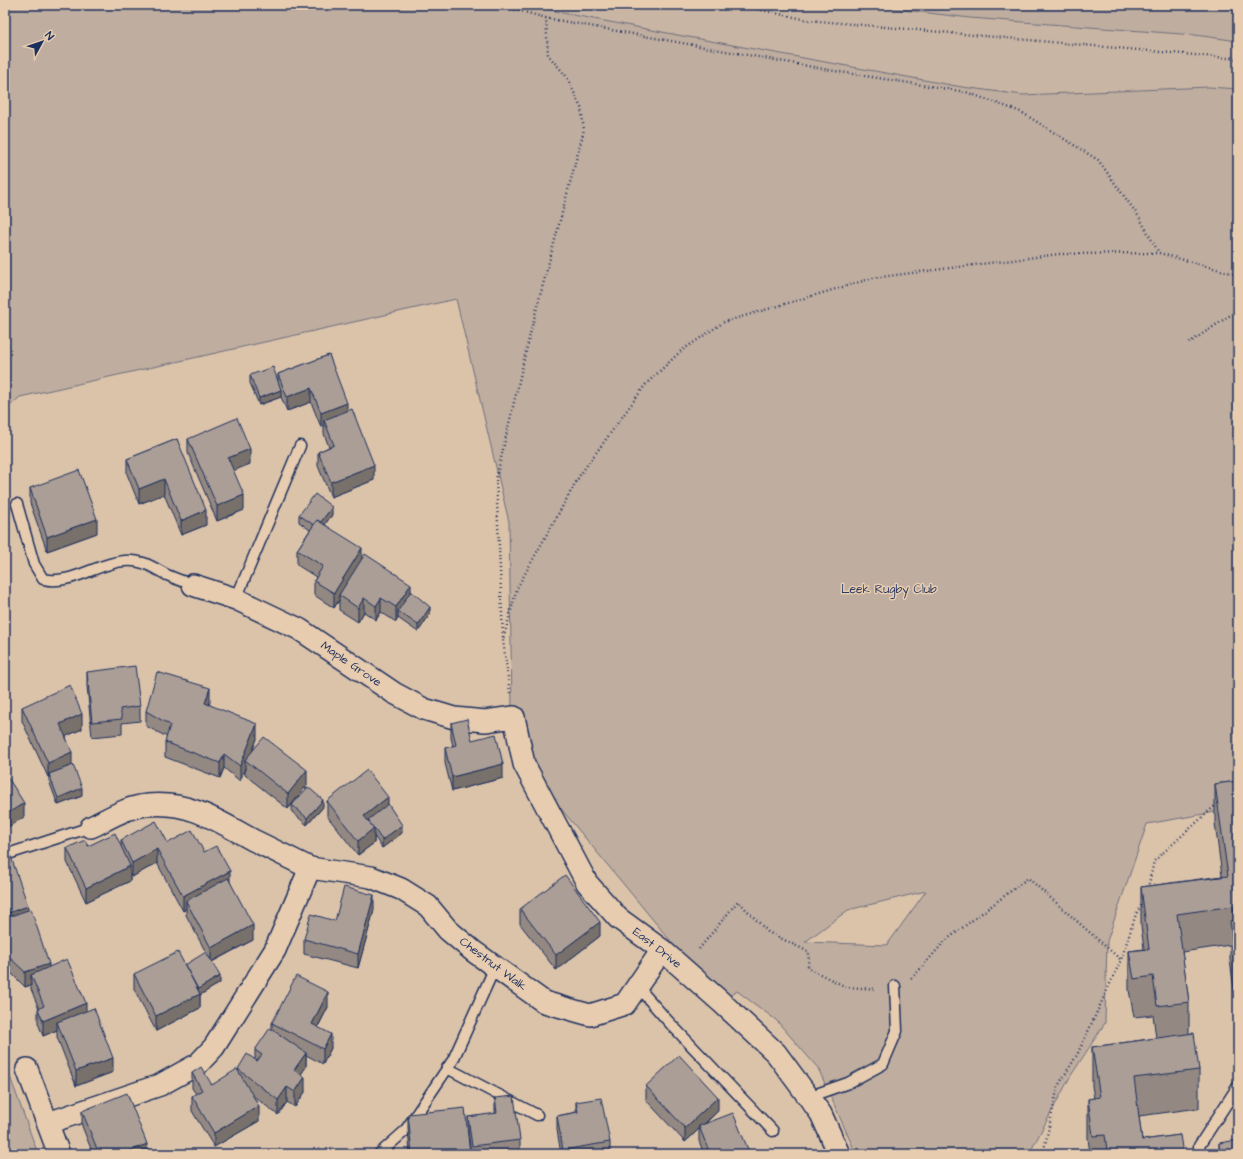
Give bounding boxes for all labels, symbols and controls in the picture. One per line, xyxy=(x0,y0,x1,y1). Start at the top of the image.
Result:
north arrow xyxy=(22,22,62,62)
text: N xyxy=(41,28,57,43)
park label: Leek Rugby Club xyxy=(841,581,937,599)
street label: Maple Grove xyxy=(317,637,385,691)
street label: East Drive xyxy=(629,924,685,973)
street label: Chestnut Walk xyxy=(456,933,531,995)

